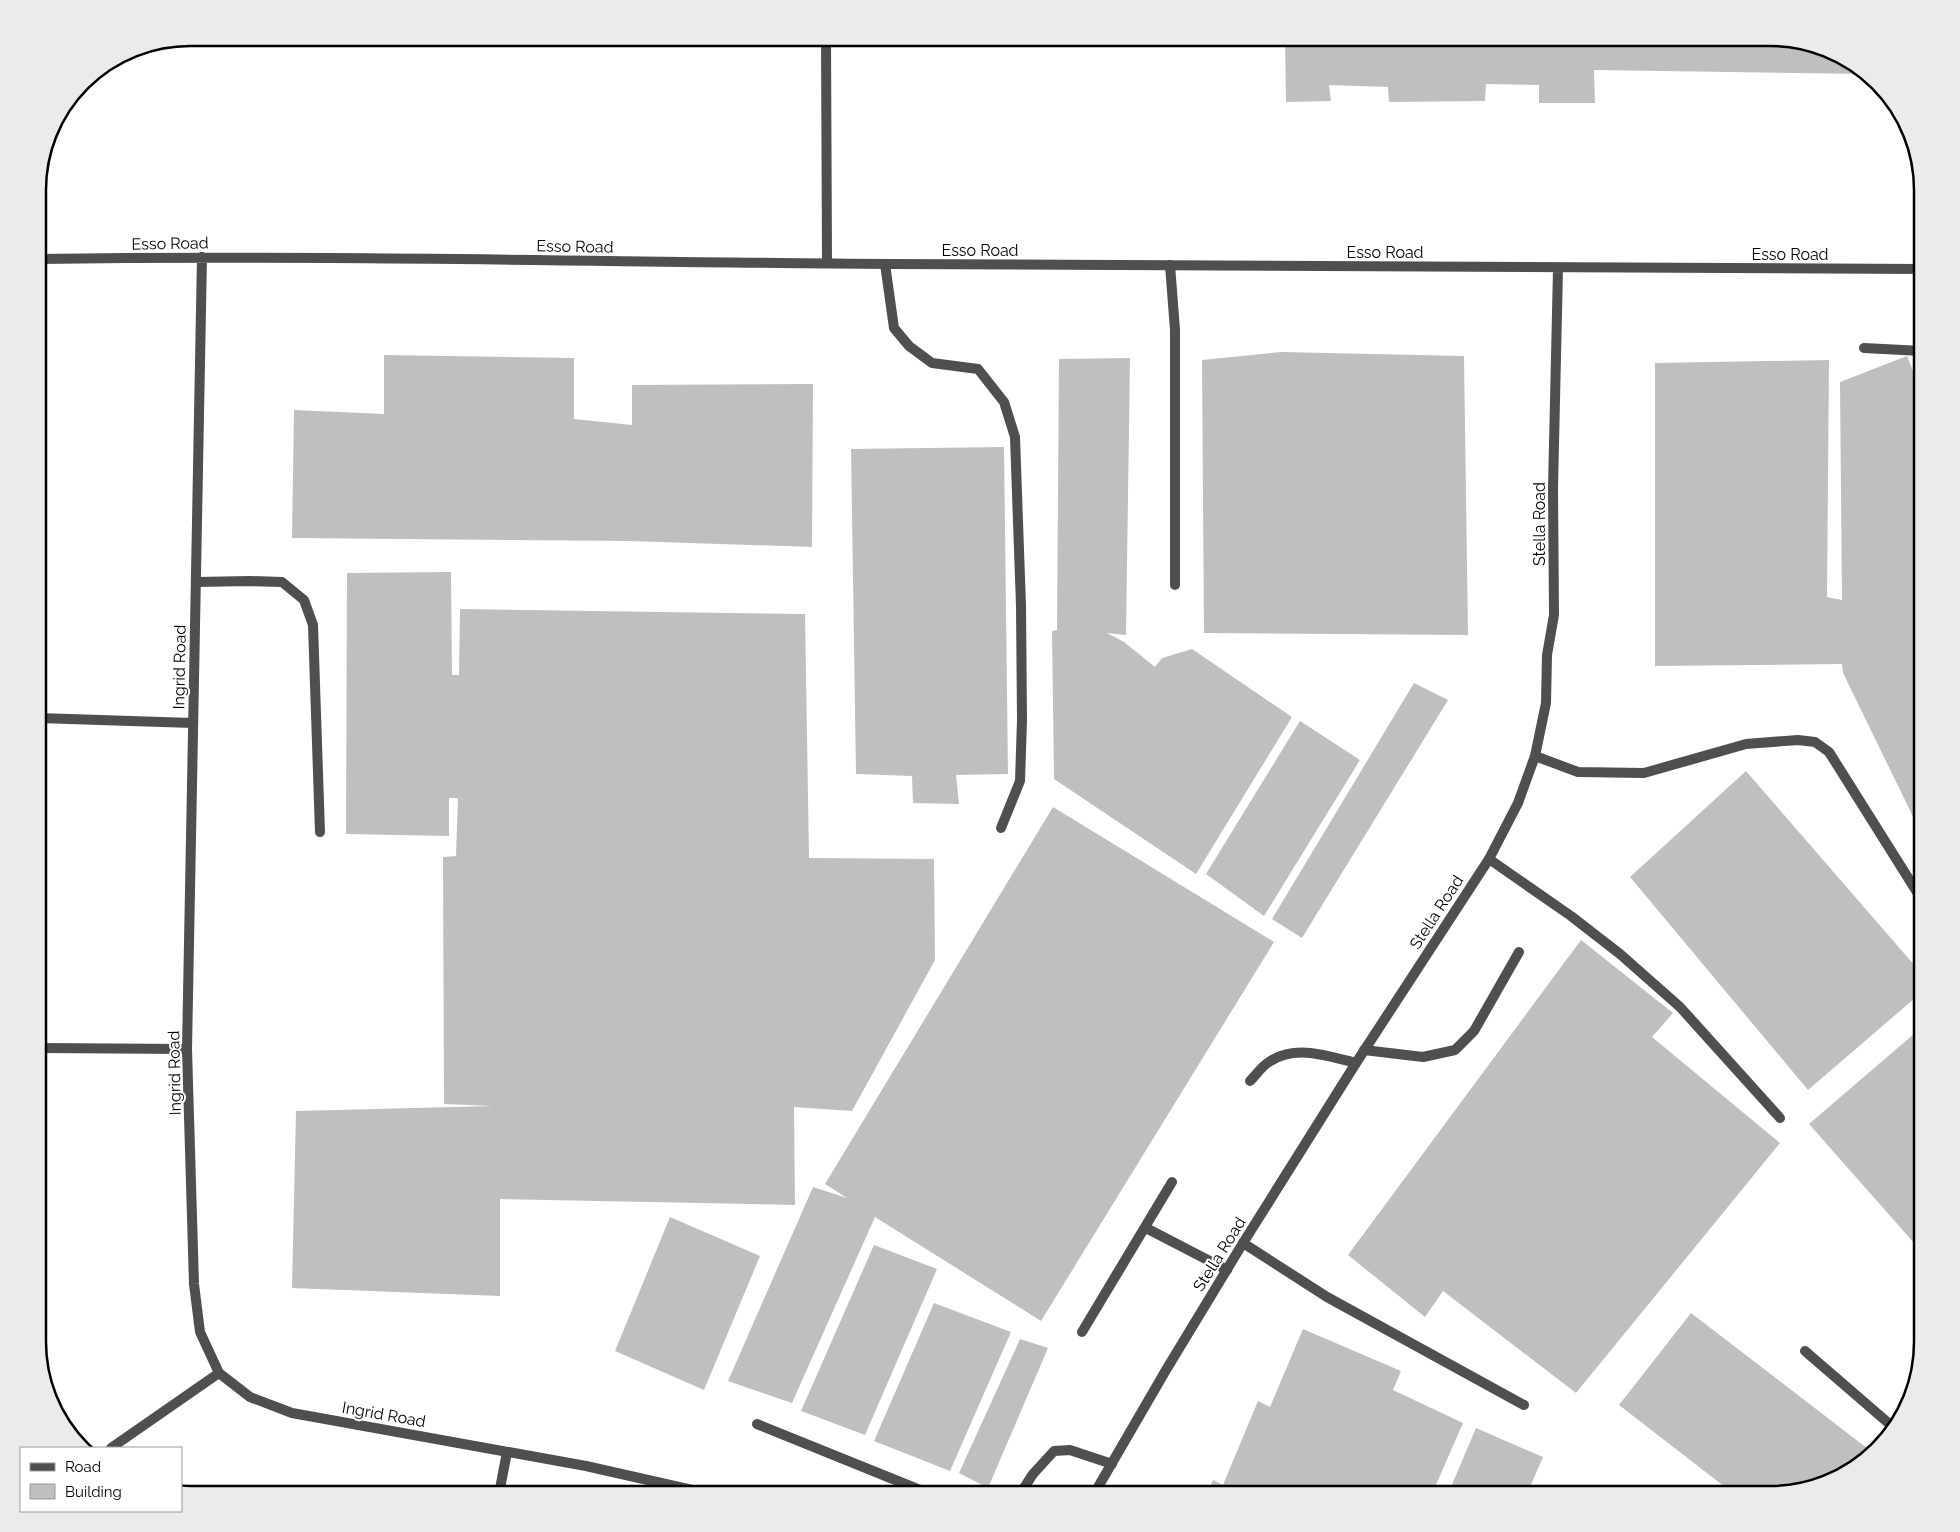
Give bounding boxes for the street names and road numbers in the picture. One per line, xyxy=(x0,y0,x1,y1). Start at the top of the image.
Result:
street label: Esso Road xyxy=(131,233,209,254)
street label: Esso Road xyxy=(536,236,614,257)
street label: Esso Road xyxy=(941,241,1019,260)
street label: Esso Road xyxy=(1346,243,1424,262)
street label: Esso Road xyxy=(1751,245,1829,264)
street label: Stella Road xyxy=(1530,482,1549,566)
street label: Ingrid Road xyxy=(169,624,190,710)
street label: Stella Road xyxy=(1406,872,1467,953)
street label: Ingrid Road xyxy=(164,1030,185,1116)
street label: Stella Road xyxy=(1189,1214,1250,1295)
street label: Ingrid Road xyxy=(341,1398,427,1431)

